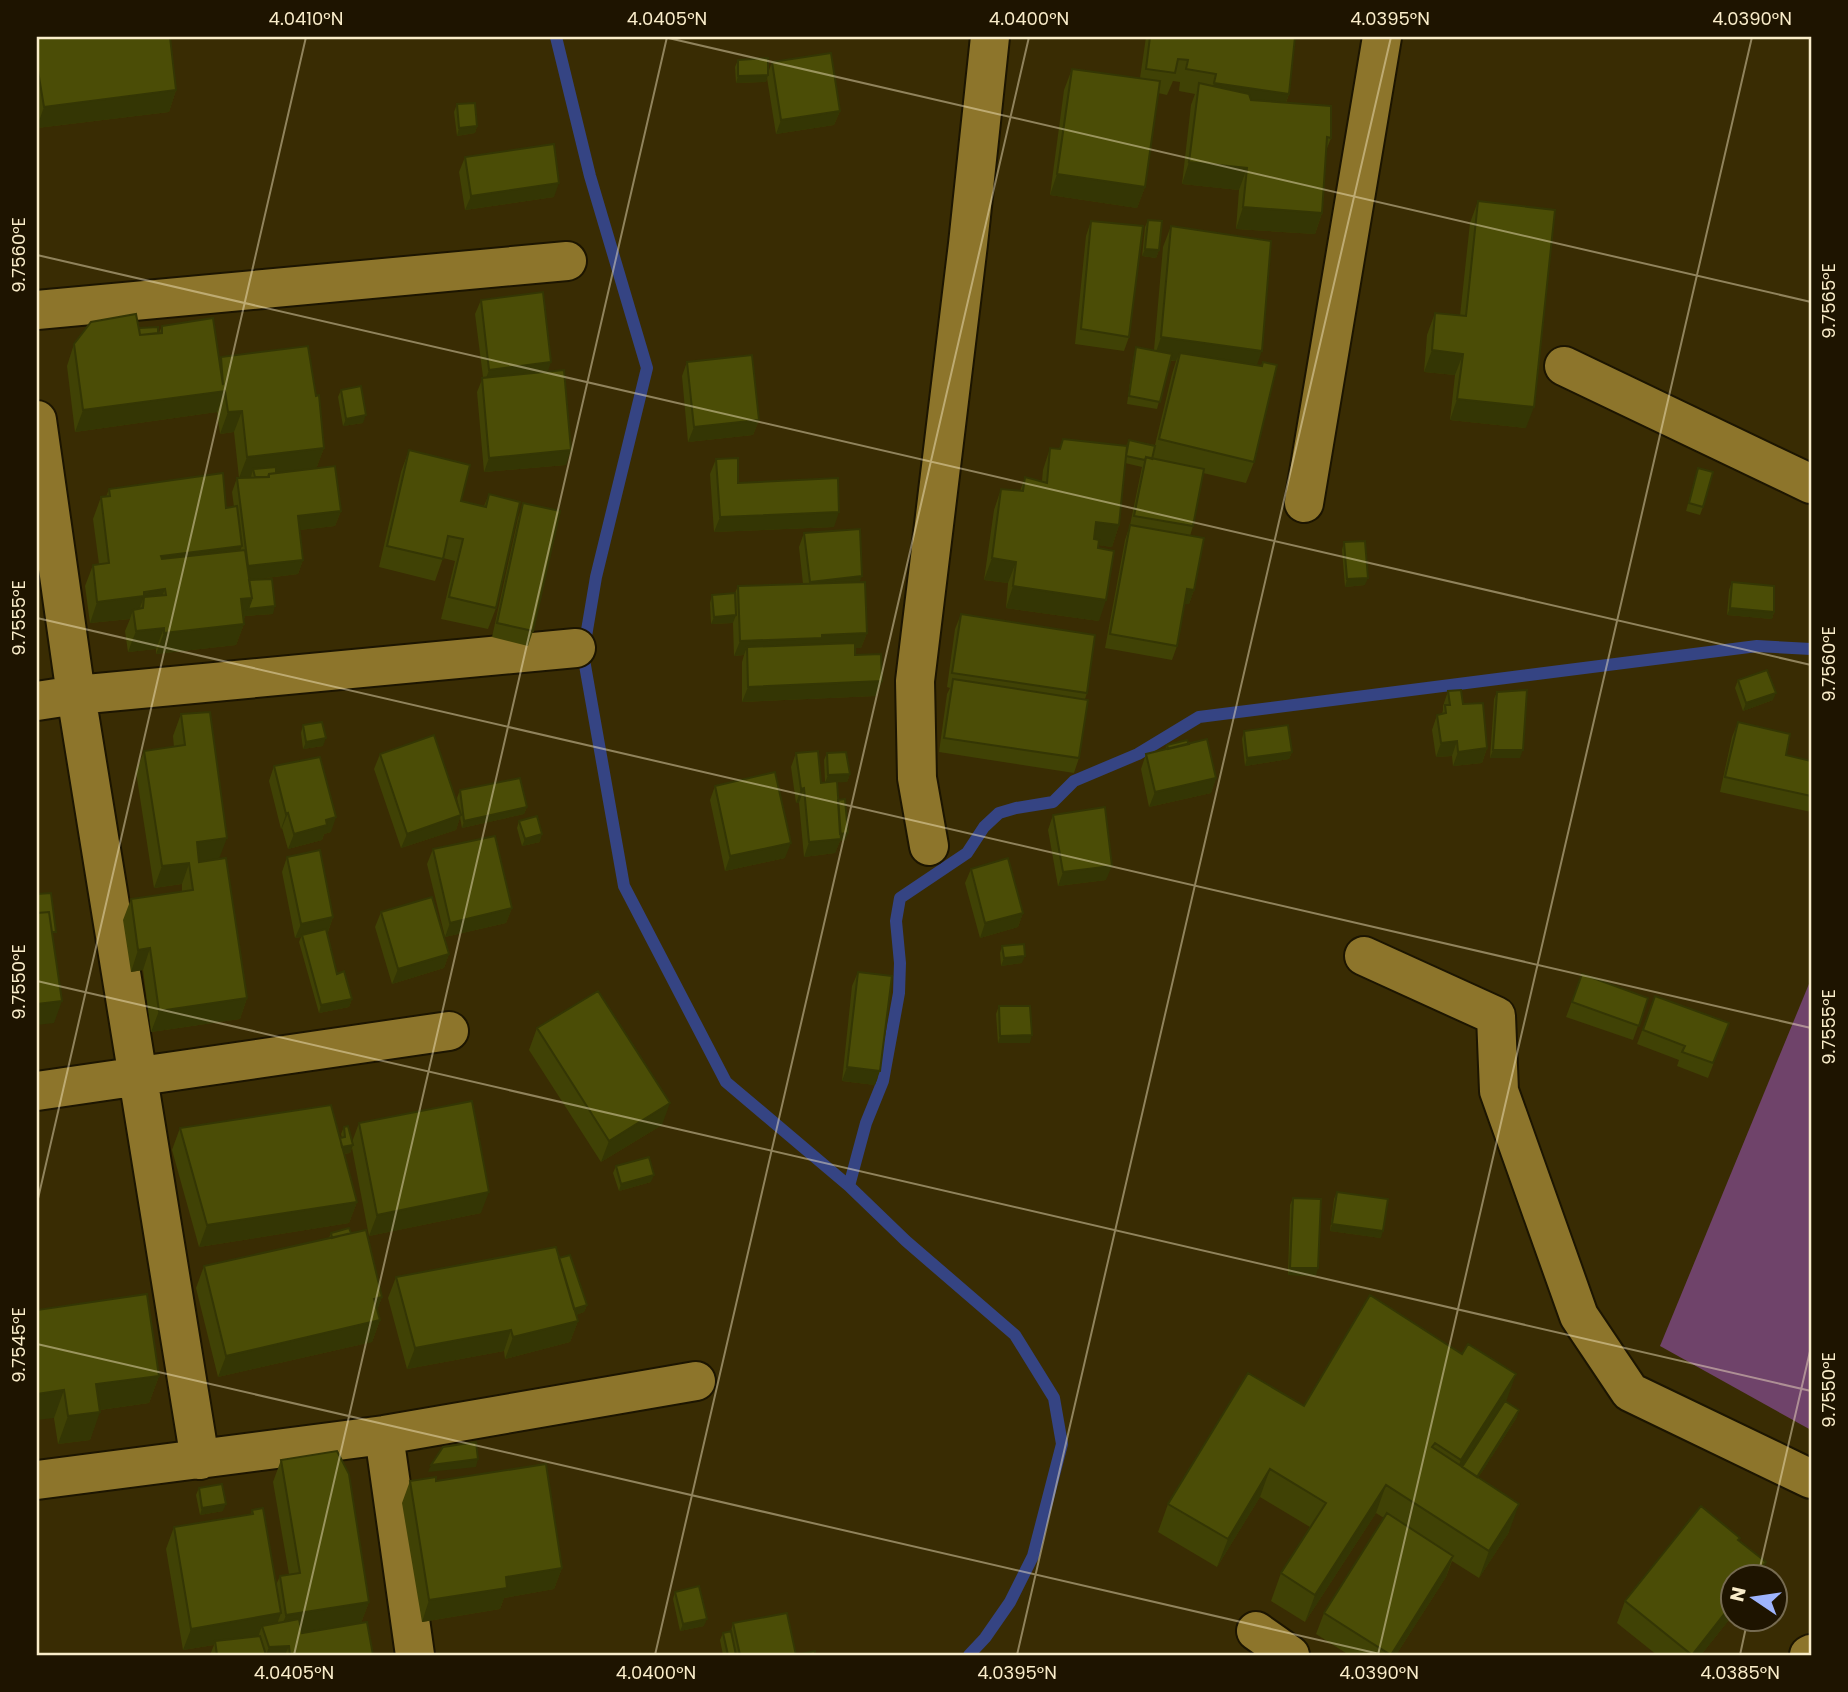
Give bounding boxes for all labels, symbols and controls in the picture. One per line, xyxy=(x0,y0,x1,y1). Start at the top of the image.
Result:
text: 4.0410°N xyxy=(269,6,343,31)
text: 4.0405°N xyxy=(627,6,707,31)
text: 4.0400°N xyxy=(989,6,1069,31)
text: 4.0395°N xyxy=(1350,6,1430,31)
text: 4.0390°N xyxy=(1712,6,1792,31)
text: 9.7560°E xyxy=(6,217,31,293)
text: 9.7565°E xyxy=(1816,263,1841,339)
text: 9.7555°E xyxy=(6,580,31,656)
text: 9.7560°E xyxy=(1816,626,1841,702)
text: 9.7550°E xyxy=(6,944,31,1020)
text: 9.7555°E xyxy=(1816,989,1841,1065)
text: 9.7545°E xyxy=(6,1307,31,1383)
text: 9.7550°E xyxy=(1816,1352,1841,1428)
north arrow xyxy=(1718,1562,1788,1632)
text: N xyxy=(1723,1584,1753,1604)
text: 4.0405°N xyxy=(254,1660,334,1685)
text: 4.0400°N xyxy=(616,1660,696,1685)
text: 4.0395°N xyxy=(977,1660,1057,1685)
text: 4.0390°N xyxy=(1339,1660,1419,1685)
text: 4.0385°N xyxy=(1700,1660,1780,1685)

